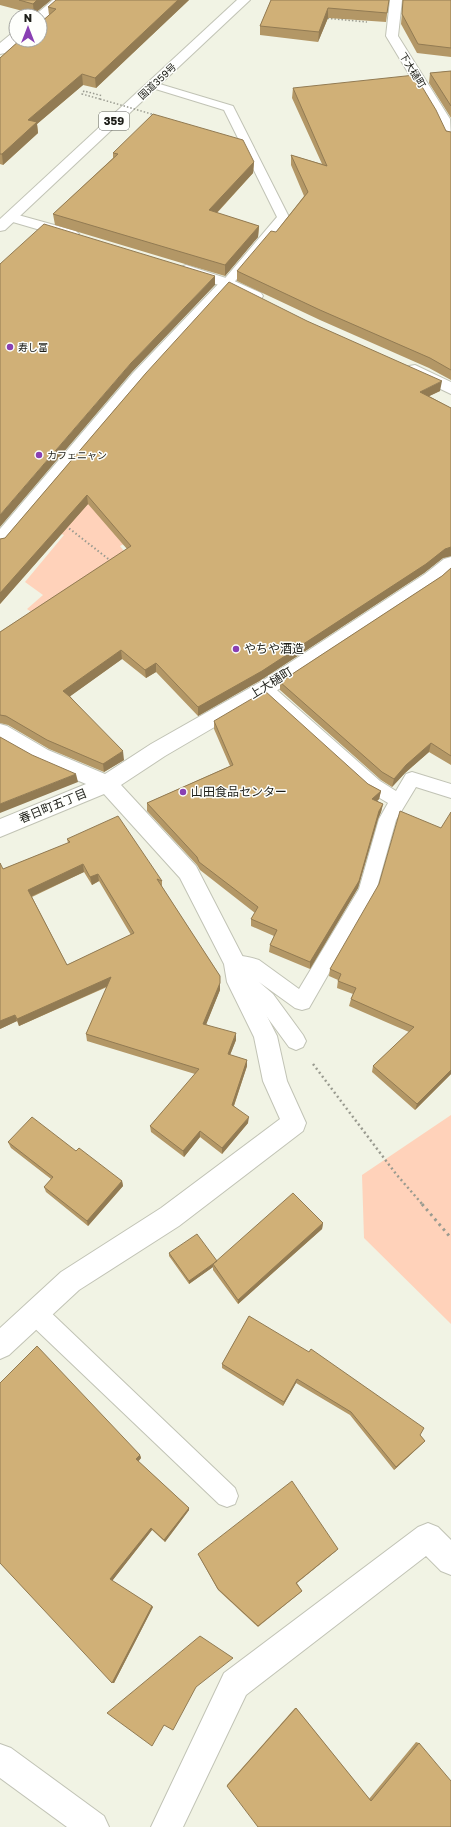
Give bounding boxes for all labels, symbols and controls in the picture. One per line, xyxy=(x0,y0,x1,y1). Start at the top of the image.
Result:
north arrow xyxy=(8,8,48,48)
text: N xyxy=(24,11,32,24)
street label: 下大樋町 xyxy=(397,50,429,90)
street label: 国道359号 xyxy=(135,60,179,102)
road number: 359 xyxy=(99,112,129,130)
place label: 寿し富 xyxy=(18,341,48,353)
marker: 寿し富 xyxy=(5,342,15,352)
place label: カフェニャン xyxy=(47,449,107,461)
marker: カフェニャン xyxy=(34,450,44,460)
place label: やちや酒造 xyxy=(244,641,304,656)
marker: やちや酒造 xyxy=(231,644,241,654)
street label: 上大樋町 xyxy=(246,663,295,702)
place label: 山田食品センター xyxy=(191,784,287,799)
street label: 春日町五丁目 xyxy=(17,785,89,826)
marker: 山田食品センター xyxy=(178,787,188,797)

